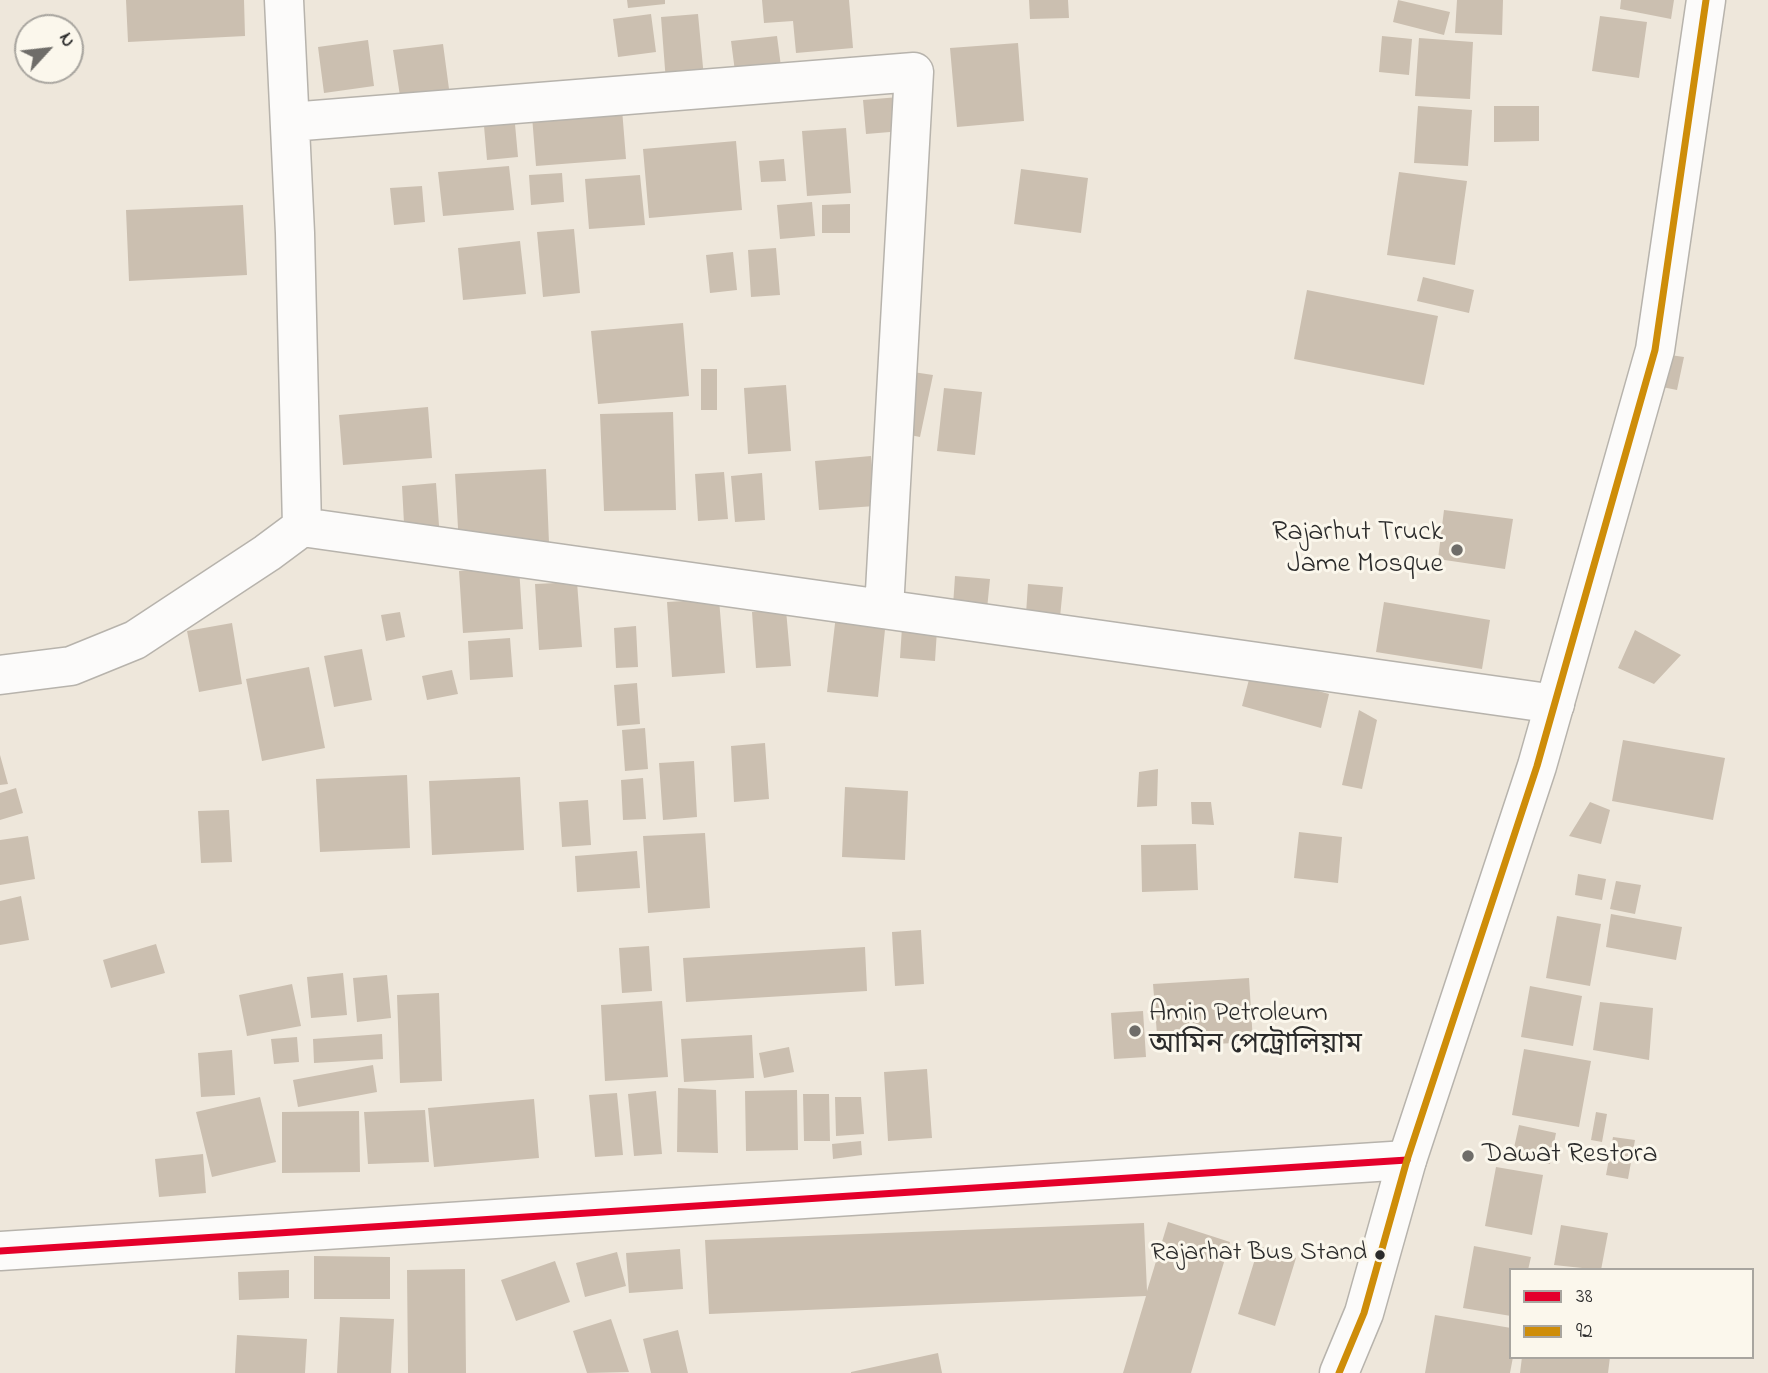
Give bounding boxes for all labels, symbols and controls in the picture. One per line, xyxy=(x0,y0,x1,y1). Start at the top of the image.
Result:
north arrow xyxy=(14,14,84,84)
text: N xyxy=(51,28,81,52)
place label: Rajarhut Truck Jame Mosque xyxy=(1272,517,1443,583)
marker: Rajarhut Truck Jame Mosque xyxy=(1449,542,1465,558)
place label: Amin Petroleum আমিন পেট্রোলিয়াম xyxy=(1149,998,1362,1064)
marker: Amin Petroleum আমিন পেট্রোলিয়াম xyxy=(1127,1023,1143,1039)
place label: Dawat Restora xyxy=(1482,1139,1658,1173)
marker: Dawat Restora xyxy=(1460,1148,1476,1164)
place label: Rajarhat Bus Stand xyxy=(1151,1239,1367,1271)
marker: Rajarhat Bus Stand xyxy=(1373,1248,1387,1262)
legend xyxy=(1509,1268,1754,1359)
text: 38 xyxy=(1576,1282,1593,1312)
text: 92 xyxy=(1576,1317,1593,1347)

